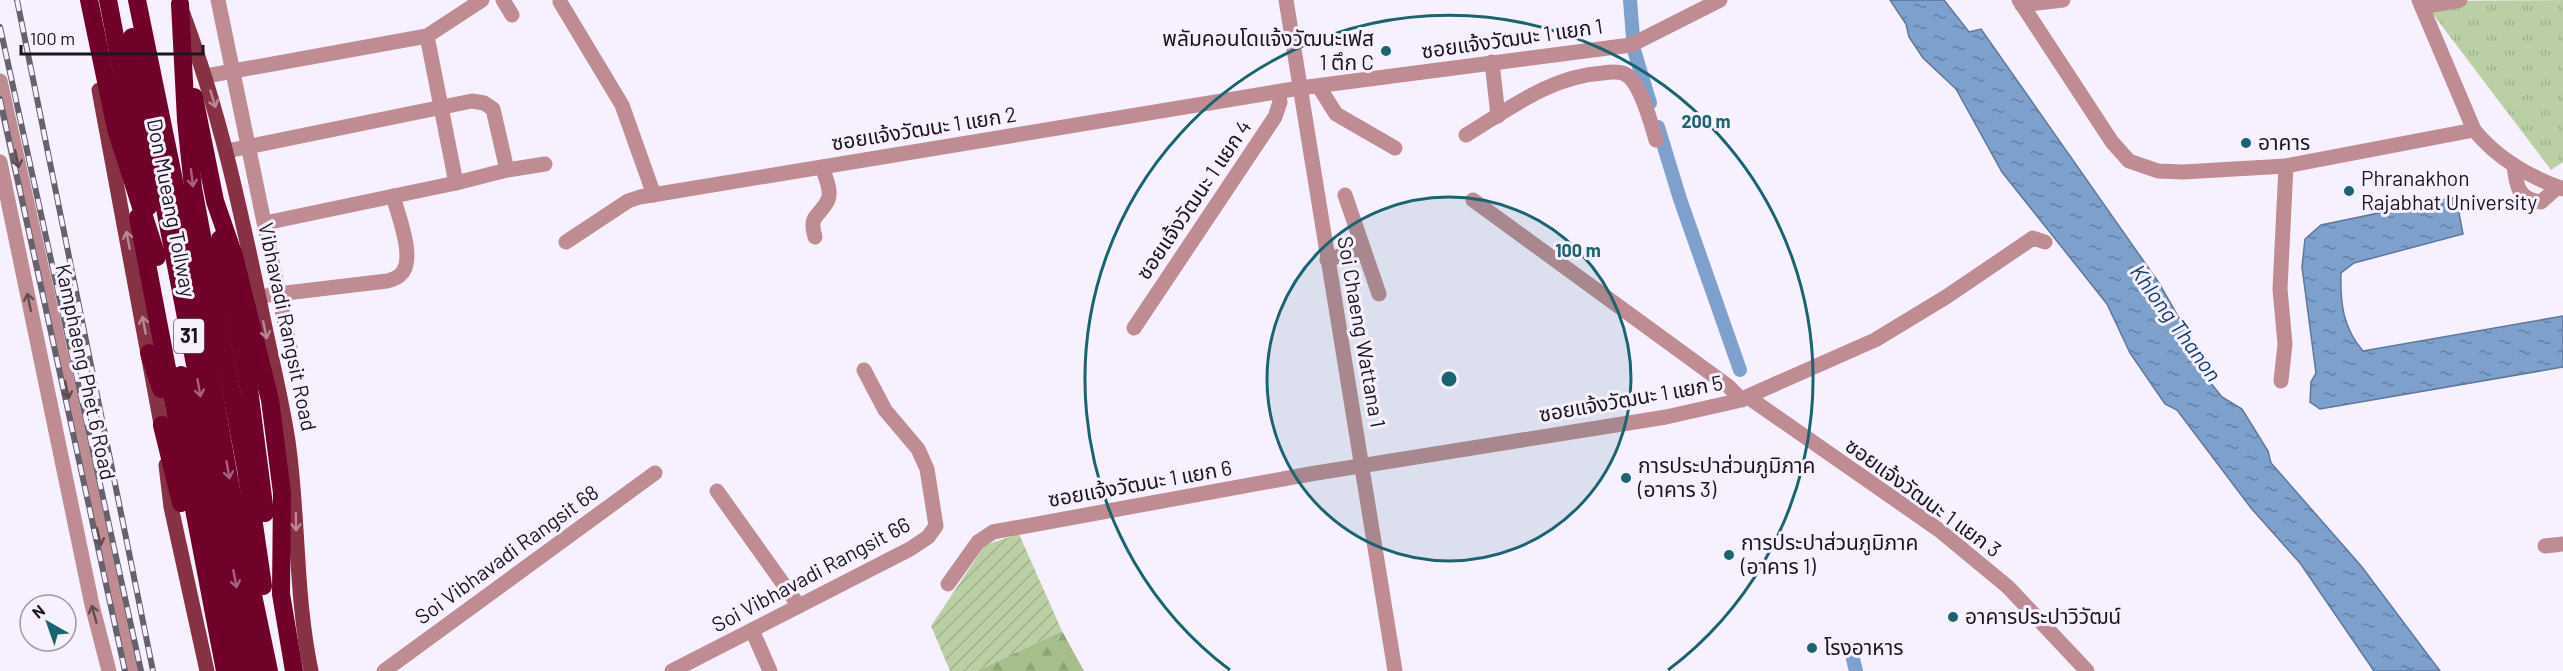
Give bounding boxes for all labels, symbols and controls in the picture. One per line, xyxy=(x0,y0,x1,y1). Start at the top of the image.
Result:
street label: ซอยแจ้งวัฒนะ 1 แยก 1 xyxy=(1419,12,1604,63)
scale bar xyxy=(21,18,202,56)
place label: พลัมคอนโดแจ้งวัฒนะเฟส 1 ตึก C xyxy=(1162,25,1374,74)
text: 100 m xyxy=(30,27,75,49)
marker: พลัมคอนโดแจ้งวัฒนะเฟส 1 ตึก C xyxy=(1379,44,1393,58)
one-way arrow xyxy=(208,89,219,108)
street label: ซอยแจ้งวัฒนะ 1 แยก 2 xyxy=(830,101,1018,154)
text: 200 m xyxy=(1681,110,1731,132)
street label: ซอยแจ้งวัฒนะ 1 แยก 4 xyxy=(1130,115,1255,284)
street label: Don Mueang Tollway xyxy=(143,116,202,300)
place label: อาคาร xyxy=(2258,129,2310,154)
marker: อาคาร xyxy=(2239,136,2253,150)
one-way arrow xyxy=(12,149,23,168)
place label: Phranakhon Rajabhat University xyxy=(2361,165,2537,214)
one-way arrow xyxy=(187,168,198,187)
marker: Phranakhon Rajabhat University xyxy=(2342,184,2356,198)
street label: Vibhavadi Rangsit Road xyxy=(254,220,323,433)
one-way arrow xyxy=(122,231,133,251)
street label: Soi Chaeng Wattana 1 xyxy=(1333,234,1392,429)
text: 100 m xyxy=(1555,239,1601,261)
water label: Khlong Thanon xyxy=(2126,259,2228,386)
street label: Kamphaeng Phet 6 Road xyxy=(51,261,122,482)
one-way arrow xyxy=(23,293,34,313)
one-way arrow xyxy=(138,316,149,336)
road number: 31 xyxy=(174,319,204,353)
one-way arrow xyxy=(260,319,271,339)
centre of rings xyxy=(1439,369,1459,389)
street label: ซอยแจ้งวัฒนะ 1 แยก 5 xyxy=(1537,369,1725,426)
one-way arrow xyxy=(194,377,205,397)
one-way arrow xyxy=(62,380,73,400)
street label: ซอยแจ้งวัฒนะ 1 แยก 3 xyxy=(1841,432,2007,562)
place label: การประปาส่วนภูมิภาค (อาคาร 3) xyxy=(1637,452,1816,501)
street label: ซอยแจ้งวัฒนะ 1 แยก 6 xyxy=(1046,454,1234,511)
one-way arrow xyxy=(222,459,233,479)
marker: การประปาส่วนภูมิภาค (อาคาร 3) xyxy=(1619,471,1633,485)
street label: Soi Vibhavadi Rangsit 68 xyxy=(409,479,603,629)
one-way arrow xyxy=(290,511,302,531)
street label: Soi Vibhavadi Rangsit 66 xyxy=(707,511,914,637)
one-way arrow xyxy=(94,527,106,546)
place label: การประปาส่วนภูมิภาค (อาคาร 1) xyxy=(1740,529,1919,578)
marker: การประปาส่วนภูมิภาค (อาคาร 1) xyxy=(1722,548,1736,562)
one-way arrow xyxy=(230,569,241,588)
north arrow xyxy=(18,593,78,653)
text: N xyxy=(28,600,48,622)
place label: อาคารประปาวิวัฒน์ xyxy=(1965,603,2121,628)
one-way arrow xyxy=(88,605,99,624)
marker: อาคารประปาวิวัฒน์ xyxy=(1946,610,1960,624)
place label: โรงอาหาร xyxy=(1824,634,1903,659)
marker: โรงอาหาร xyxy=(1805,641,1819,655)

